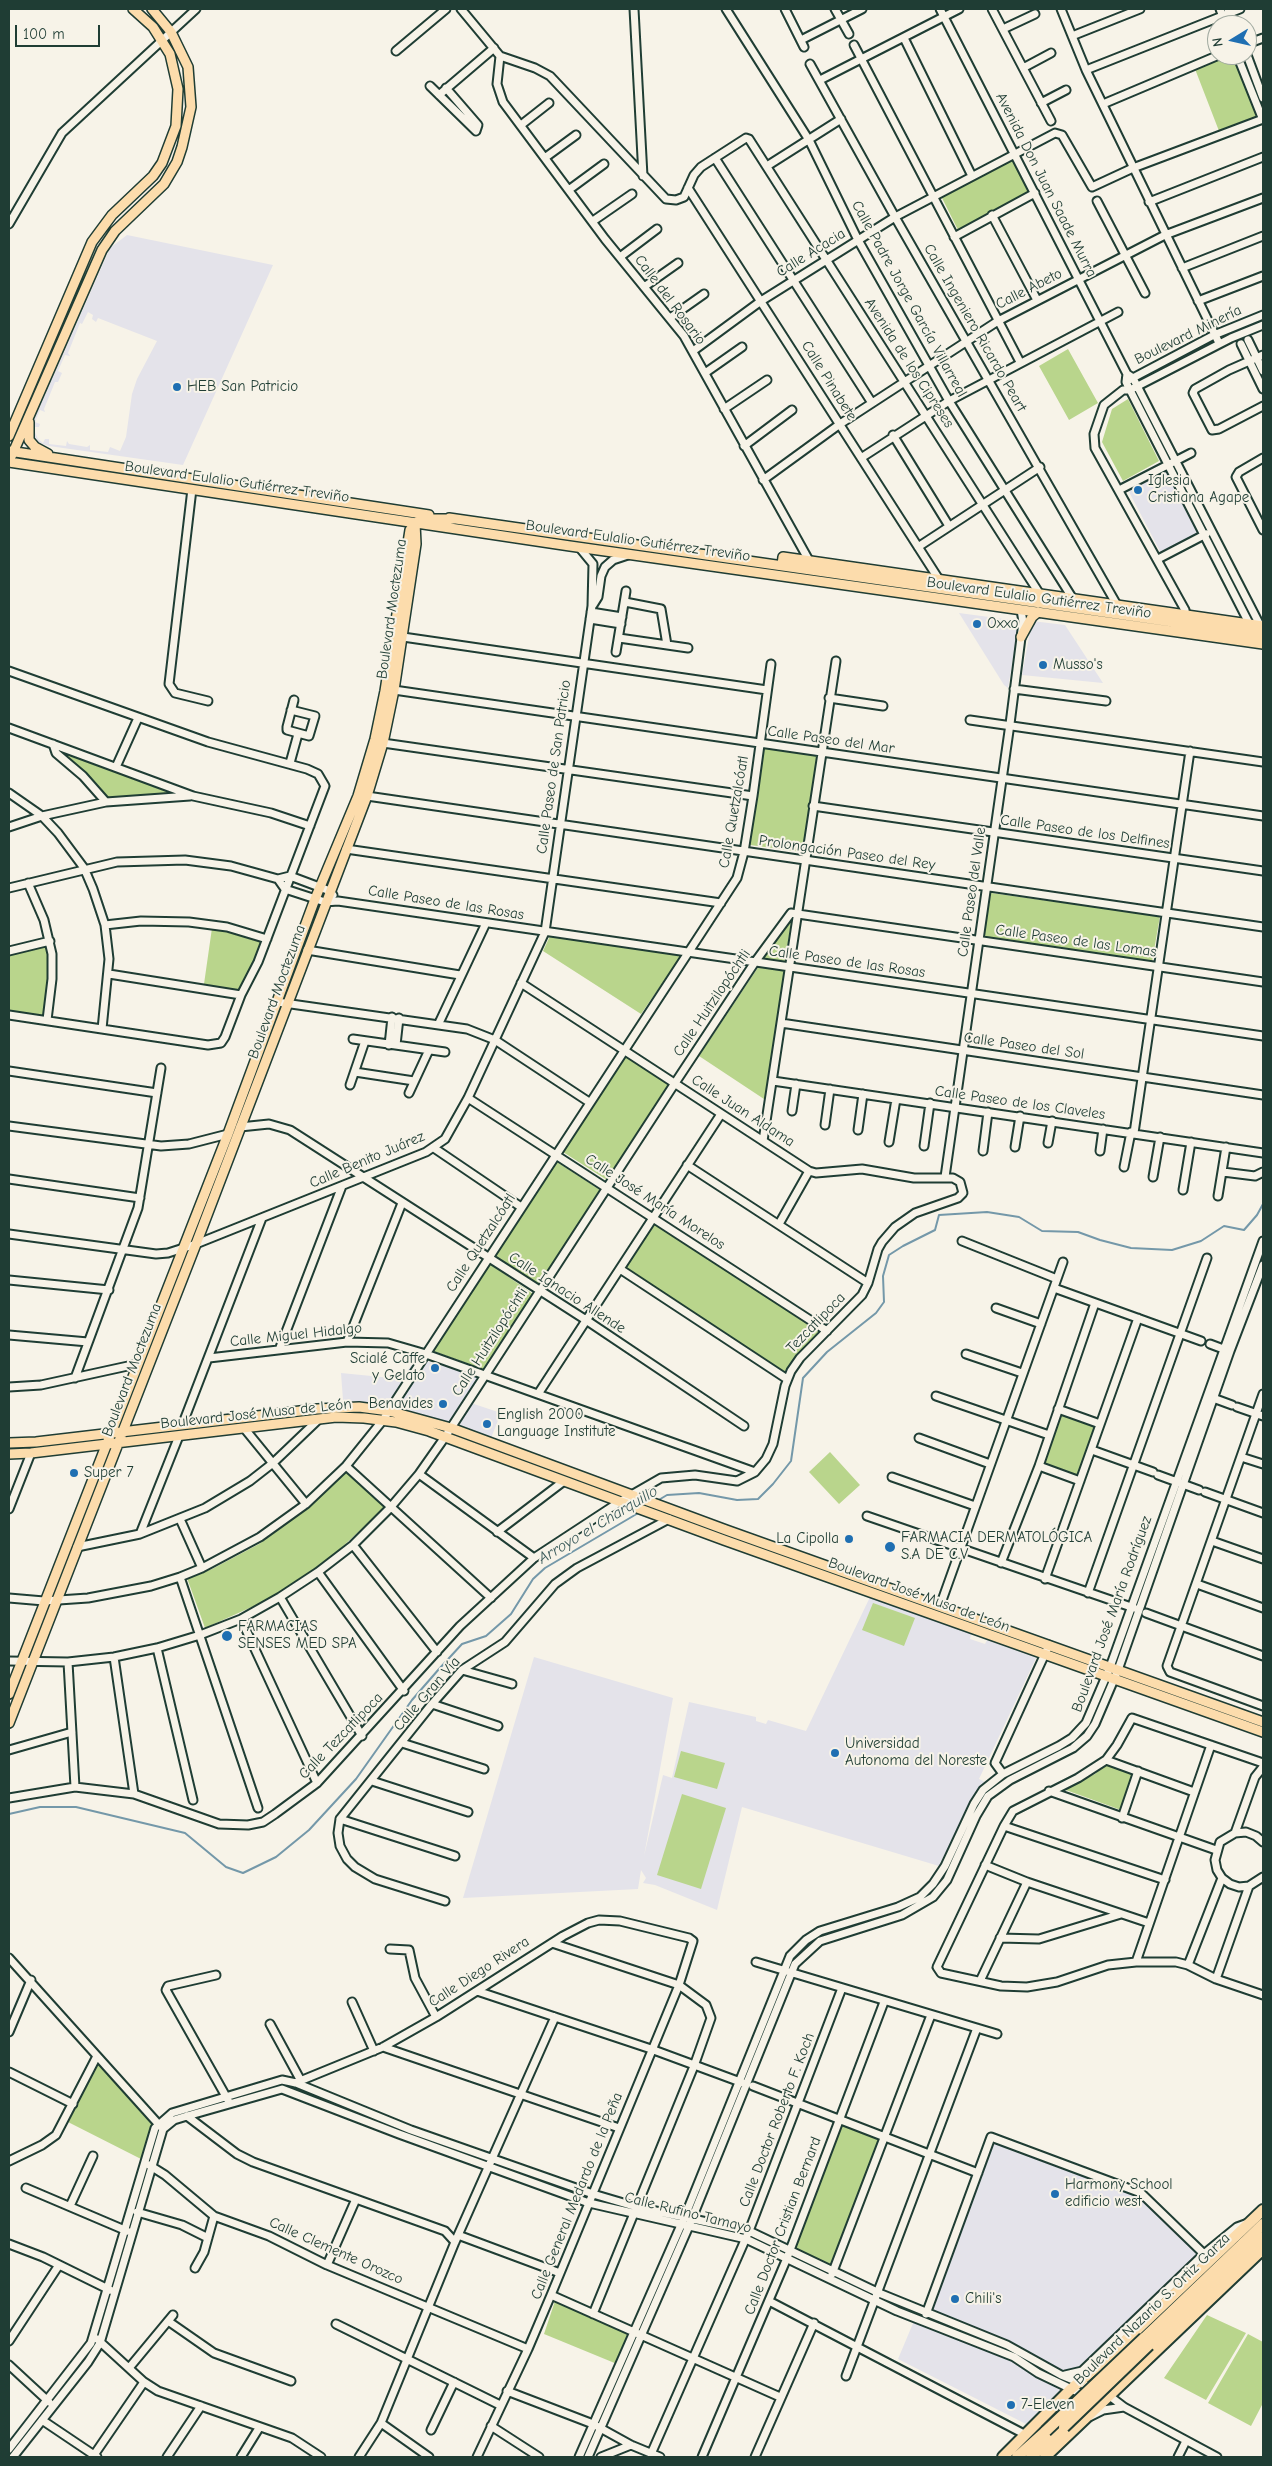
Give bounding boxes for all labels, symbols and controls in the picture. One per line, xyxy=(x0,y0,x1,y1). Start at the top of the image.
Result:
scale bar xyxy=(18,15,102,47)
north arrow xyxy=(1207,15,1257,65)
text: 100 m xyxy=(23,25,65,43)
text: N xyxy=(1209,36,1227,48)
street label: Avenida Don Juan Saade Murra xyxy=(992,90,1100,280)
street label: Calle Padre Jorge García Villarreal xyxy=(847,198,971,400)
street label: Calle Acacia xyxy=(773,225,849,281)
street label: Calle Ingeniero Ricardo Peart xyxy=(920,241,1030,415)
street label: Calle del Rosario xyxy=(630,252,710,348)
street label: Calle Abeto xyxy=(993,265,1065,313)
street label: Avenida de los Cipreses xyxy=(860,295,958,431)
street label: Boulevard Minería xyxy=(1132,301,1244,369)
street label: Calle Pinabete xyxy=(797,338,861,424)
place label: HEB San Patricio xyxy=(187,378,298,396)
marker: HEB San Patricio xyxy=(171,381,183,393)
street label: Boulevard Eulalio Gutiérrez Treviño xyxy=(124,457,350,507)
place label: Iglesia Cristiana Agape xyxy=(1148,472,1249,507)
marker: Iglesia Cristiana Agape xyxy=(1132,484,1144,496)
street label: Boulevard Eulalio Gutiérrez Treviño xyxy=(525,516,751,566)
street label: Boulevard Moctezuma xyxy=(373,538,411,680)
street label: Boulevard Eulalio Gutiérrez Treviño xyxy=(926,573,1152,623)
place label: Oxxo xyxy=(987,615,1018,633)
marker: Oxxo xyxy=(971,618,983,630)
place label: Musso's xyxy=(1053,656,1103,674)
marker: Musso's xyxy=(1037,659,1049,671)
street label: Calle Paseo de San Patricio xyxy=(533,679,575,855)
street label: Calle Paseo del Mar xyxy=(766,722,896,758)
street label: Calle Quetzalcóatl xyxy=(715,754,753,870)
street label: Calle Paseo de los Delfines xyxy=(999,811,1171,853)
street label: Calle Paseo del Valle xyxy=(954,826,990,958)
street label: Prolongación Paseo del Rey xyxy=(758,832,936,874)
street label: Calle Paseo de las Rosas xyxy=(367,882,525,924)
street label: Calle Paseo de las Lomas xyxy=(994,921,1158,961)
street label: Boulevard Moctezuma xyxy=(244,923,310,1061)
street label: Calle Paseo de las Rosas xyxy=(768,942,926,982)
street label: Calle Huitzilopóchtli xyxy=(669,946,755,1060)
street label: Calle Paseo del Sol xyxy=(963,1029,1085,1063)
street label: Calle Juan Aldama xyxy=(688,1071,798,1151)
street label: Calle Paseo de los Claveles xyxy=(934,1082,1106,1124)
street label: Calle Benito Juárez xyxy=(307,1128,427,1192)
street label: Calle José María Morelos xyxy=(582,1150,728,1254)
street label: Calle Quetzalcóatl xyxy=(442,1190,520,1296)
street label: Calle Ignacio Allende xyxy=(505,1248,629,1338)
street label: Calle Huitzilopóchtli xyxy=(448,1284,532,1400)
street label: Tezcatlipoca xyxy=(783,1289,849,1357)
street label: Boulevard Moctezuma xyxy=(98,1301,166,1439)
street label: Calle Miguel Hidalgo xyxy=(229,1319,363,1351)
place label: Scialé Caffe y Gelato xyxy=(350,1350,425,1385)
marker: Scialé Caffe y Gelato xyxy=(429,1362,441,1374)
street label: Boulevard José Musa de León xyxy=(160,1395,352,1433)
place label: Benavides xyxy=(369,1395,433,1413)
marker: Benavides xyxy=(437,1398,449,1410)
place label: English 2000 Language Institute xyxy=(497,1406,616,1441)
marker: English 2000 Language Institute xyxy=(481,1418,493,1430)
place label: Super 7 xyxy=(84,1464,133,1482)
marker: Super 7 xyxy=(68,1467,80,1479)
water label: Arroyo el Charquillo xyxy=(535,1482,661,1568)
street label: Boulevard José María Rodríguez xyxy=(1068,1513,1156,1715)
place label: FARMACIA DERMATOLÓGICA S.A DE C.V xyxy=(901,1529,1092,1564)
place label: La Cipolla xyxy=(776,1530,839,1548)
marker: La Cipolla xyxy=(843,1533,855,1545)
marker: FARMACIA DERMATOLÓGICA S.A DE C.V xyxy=(883,1540,897,1554)
street label: Boulevard José Musa de León xyxy=(826,1554,1012,1636)
place label: FARMACIAS SENSES MED SPA xyxy=(238,1618,357,1653)
marker: FARMACIAS SENSES MED SPA xyxy=(220,1629,234,1643)
street label: Calle Gran Vía xyxy=(390,1653,464,1735)
street label: Calle Tezcatlipoca xyxy=(295,1689,387,1783)
place label: Universidad Autonoma del Noreste xyxy=(845,1735,987,1770)
marker: Universidad Autonoma del Noreste xyxy=(829,1747,841,1759)
street label: Calle Diego Rivera xyxy=(425,1933,533,2011)
street label: Calle Doctor Roberto F. Koch xyxy=(735,2030,819,2210)
street label: Calle General Medardo de la Peña xyxy=(527,2090,627,2302)
street label: Calle Doctor Cristian Bernard xyxy=(741,2134,825,2318)
place label: Harmony School edificio west xyxy=(1065,2176,1173,2211)
marker: Harmony School edificio west xyxy=(1049,2188,1061,2200)
street label: Calle Rufino Tamayo xyxy=(623,2189,753,2237)
street label: Calle Clemente Orozco xyxy=(266,2213,406,2289)
street label: Boulevard Nazario S. Ortiz Garza xyxy=(1070,2229,1234,2389)
place label: Chili's xyxy=(965,2290,1002,2308)
marker: Chili's xyxy=(949,2293,961,2305)
place label: 7-Eleven xyxy=(1021,2396,1075,2414)
marker: 7-Eleven xyxy=(1005,2399,1017,2411)

